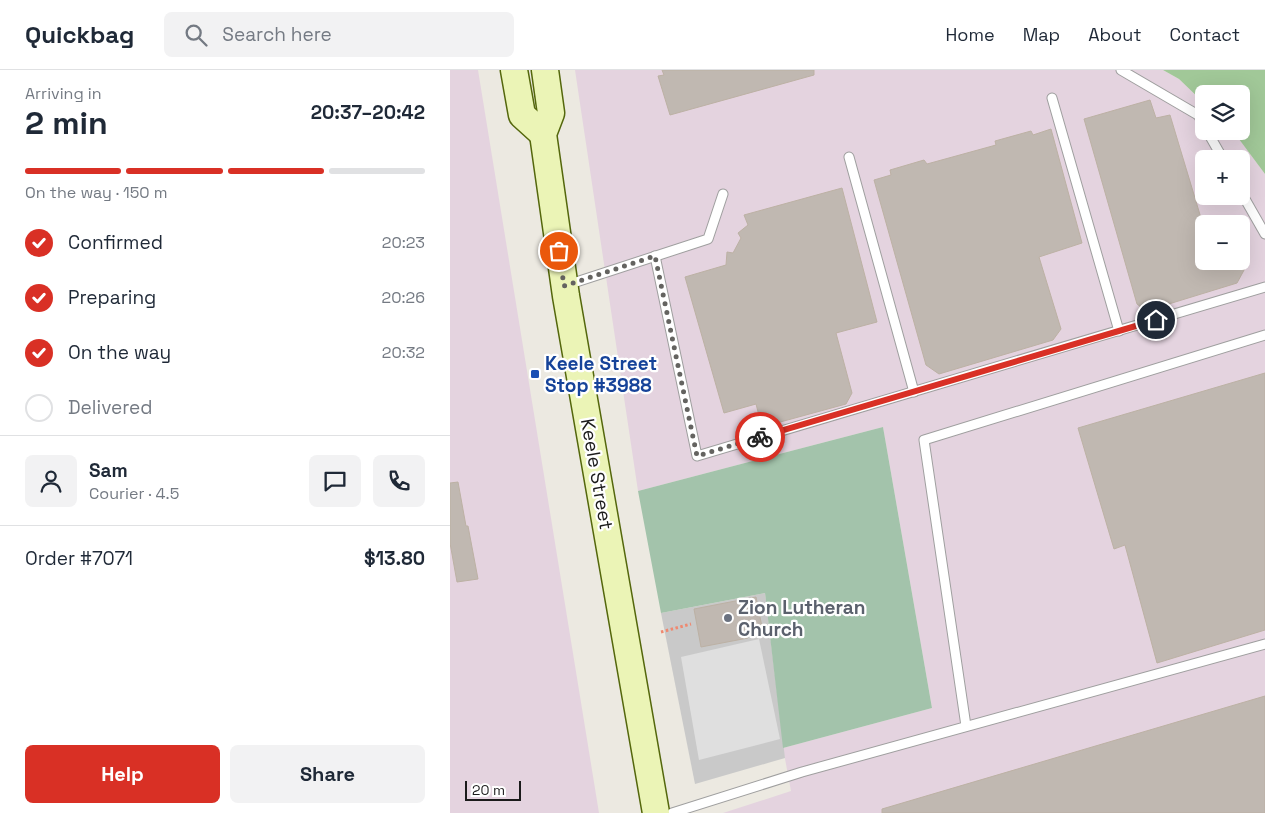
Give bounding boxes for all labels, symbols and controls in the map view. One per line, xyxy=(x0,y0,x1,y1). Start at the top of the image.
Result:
search box xyxy=(164,12,514,57)
text: Quickbag xyxy=(25,19,134,50)
icon: search xyxy=(182,21,210,49)
text: Search here xyxy=(222,22,332,47)
text: Home xyxy=(946,23,995,46)
text: Map xyxy=(1023,23,1060,46)
text: About xyxy=(1088,23,1142,46)
text: Contact xyxy=(1170,23,1240,46)
text: Arriving in xyxy=(25,83,102,104)
map controls xyxy=(1195,85,1250,270)
button: layers xyxy=(1195,85,1250,140)
text: 20:37–20:42 xyxy=(311,100,425,125)
text: 2 min xyxy=(25,103,108,143)
button: + xyxy=(1195,150,1250,205)
text: On the way · 150 m xyxy=(25,182,167,203)
button: − xyxy=(1195,215,1250,270)
icon: check xyxy=(25,229,53,257)
text: Confirmed xyxy=(68,230,163,255)
pin xyxy=(538,230,580,272)
text: 20:23 xyxy=(382,232,425,253)
icon: bag xyxy=(545,237,573,265)
icon: check xyxy=(25,284,53,312)
text: Preparing xyxy=(68,285,156,310)
text: 20:26 xyxy=(382,287,425,308)
pin xyxy=(1135,299,1177,341)
icon: home xyxy=(1142,306,1170,334)
icon: check xyxy=(25,339,53,367)
text: On the way xyxy=(68,340,171,365)
text: 20:32 xyxy=(382,342,425,363)
place label: Keele Street Stop #3988 xyxy=(545,351,657,398)
marker: Keele Street Stop #3988 xyxy=(529,368,541,380)
text: Delivered xyxy=(68,395,153,420)
courier xyxy=(735,412,785,462)
street label: Keele Street xyxy=(575,416,619,532)
icon: bike xyxy=(746,423,774,451)
button: person xyxy=(25,455,77,507)
button: chat xyxy=(309,455,361,507)
button: phone xyxy=(373,455,425,507)
text: Sam xyxy=(89,458,128,483)
text: Courier · 4.5 xyxy=(89,483,179,504)
text: Order #7071 xyxy=(25,546,133,571)
text: $13.80 xyxy=(364,546,425,571)
place label: Zion Lutheran Church xyxy=(738,595,865,642)
marker: Zion Lutheran Church xyxy=(722,612,734,624)
button: Help xyxy=(25,745,220,803)
button: Share xyxy=(230,745,425,803)
scale bar xyxy=(465,778,521,801)
text: 20 m xyxy=(472,781,505,799)

